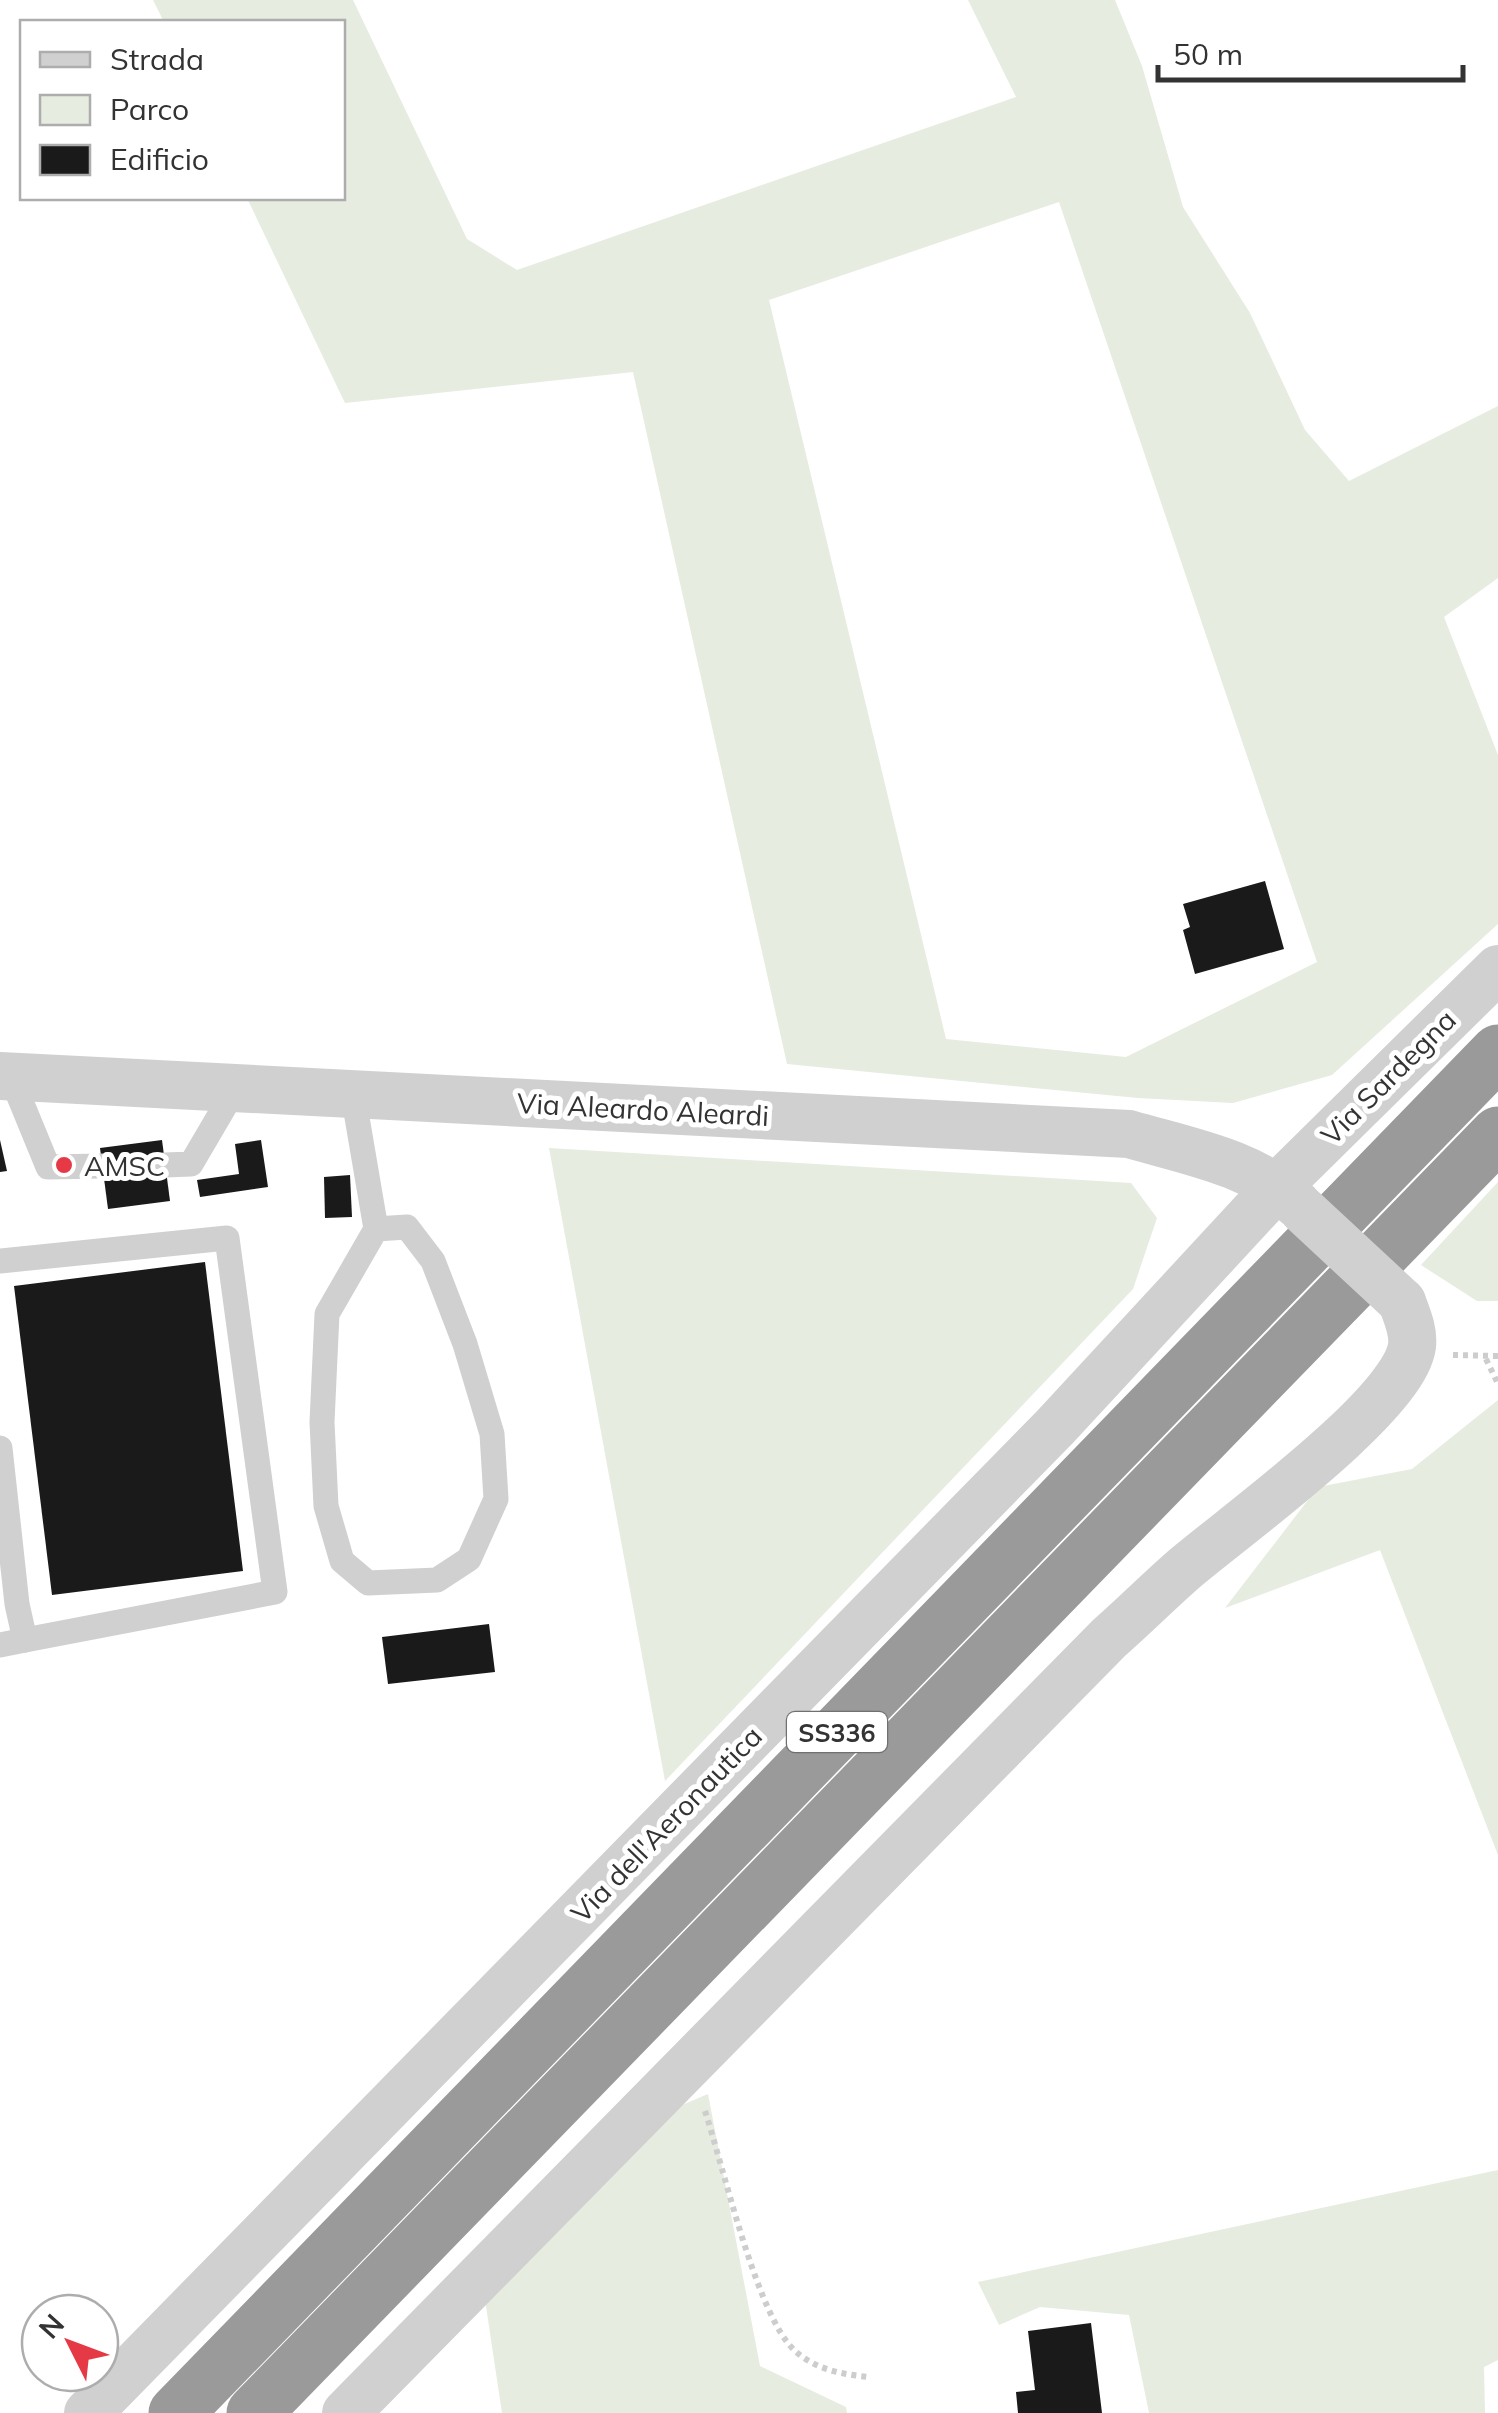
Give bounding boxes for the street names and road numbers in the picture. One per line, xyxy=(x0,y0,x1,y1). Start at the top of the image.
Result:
street label: Via Sardegna xyxy=(1313,1002,1463,1152)
street label: Via Aleardo Aleardi xyxy=(516,1085,770,1133)
road number: SS336 xyxy=(787,1712,887,1752)
street label: Via dell'Aeronautica xyxy=(563,1718,769,1930)

